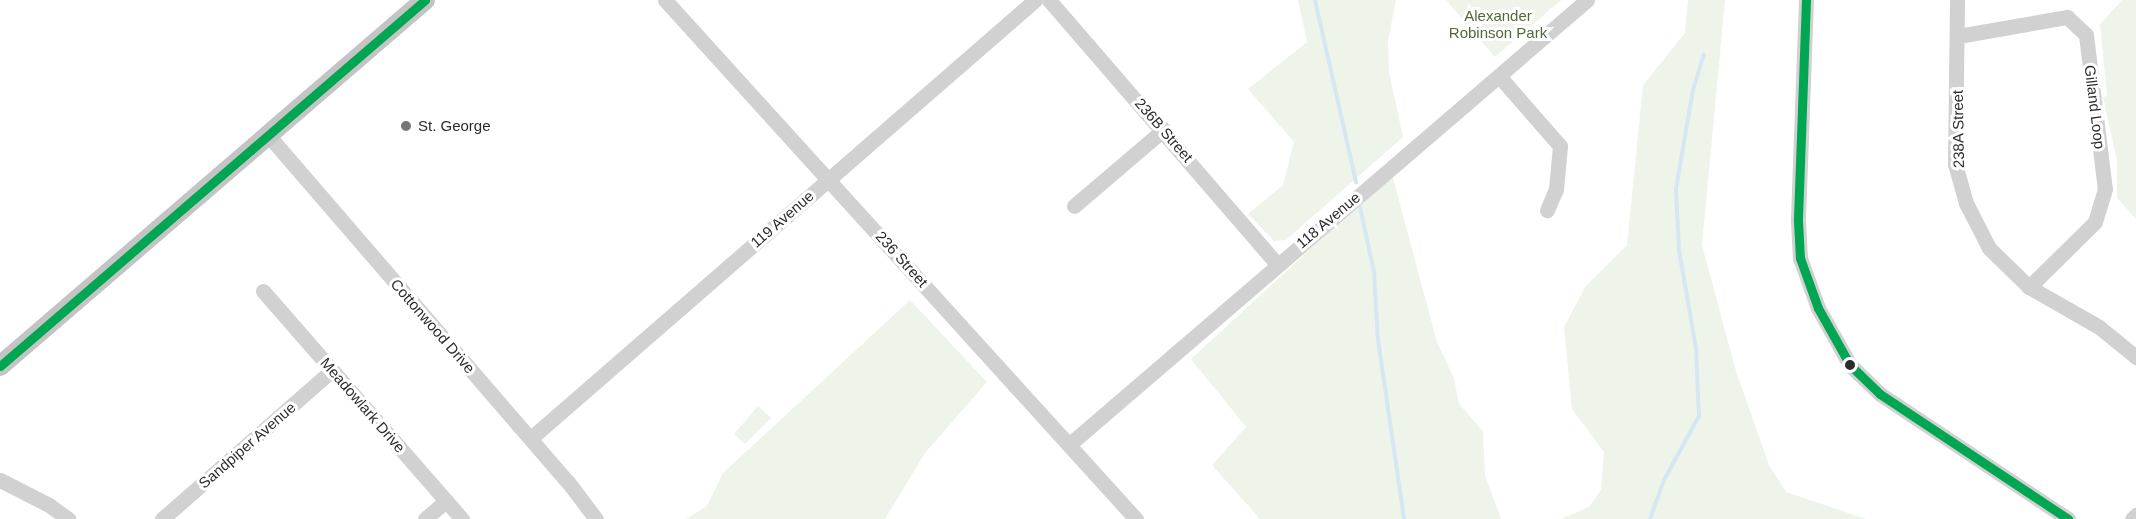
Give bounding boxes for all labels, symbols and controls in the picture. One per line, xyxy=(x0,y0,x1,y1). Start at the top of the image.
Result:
park label: Alexander Robinson Park xyxy=(1449,6,1547,41)
street label: Gilland Loop xyxy=(2081,64,2109,150)
street label: 238A Street xyxy=(1948,89,1968,169)
street label: 236B Street xyxy=(1131,94,1197,166)
place label: St. George xyxy=(418,117,491,135)
marker: St. George xyxy=(399,119,413,133)
street label: 119 Avenue xyxy=(746,186,818,252)
street label: 118 Avenue xyxy=(1292,188,1364,252)
street label: 236 Street xyxy=(872,227,932,291)
street label: Cottonwood Drive xyxy=(387,275,479,377)
street label: Meadowlark Drive xyxy=(317,354,409,456)
unlabelled marker xyxy=(1844,359,1856,371)
street label: Sandpiper Avenue xyxy=(195,398,299,492)

